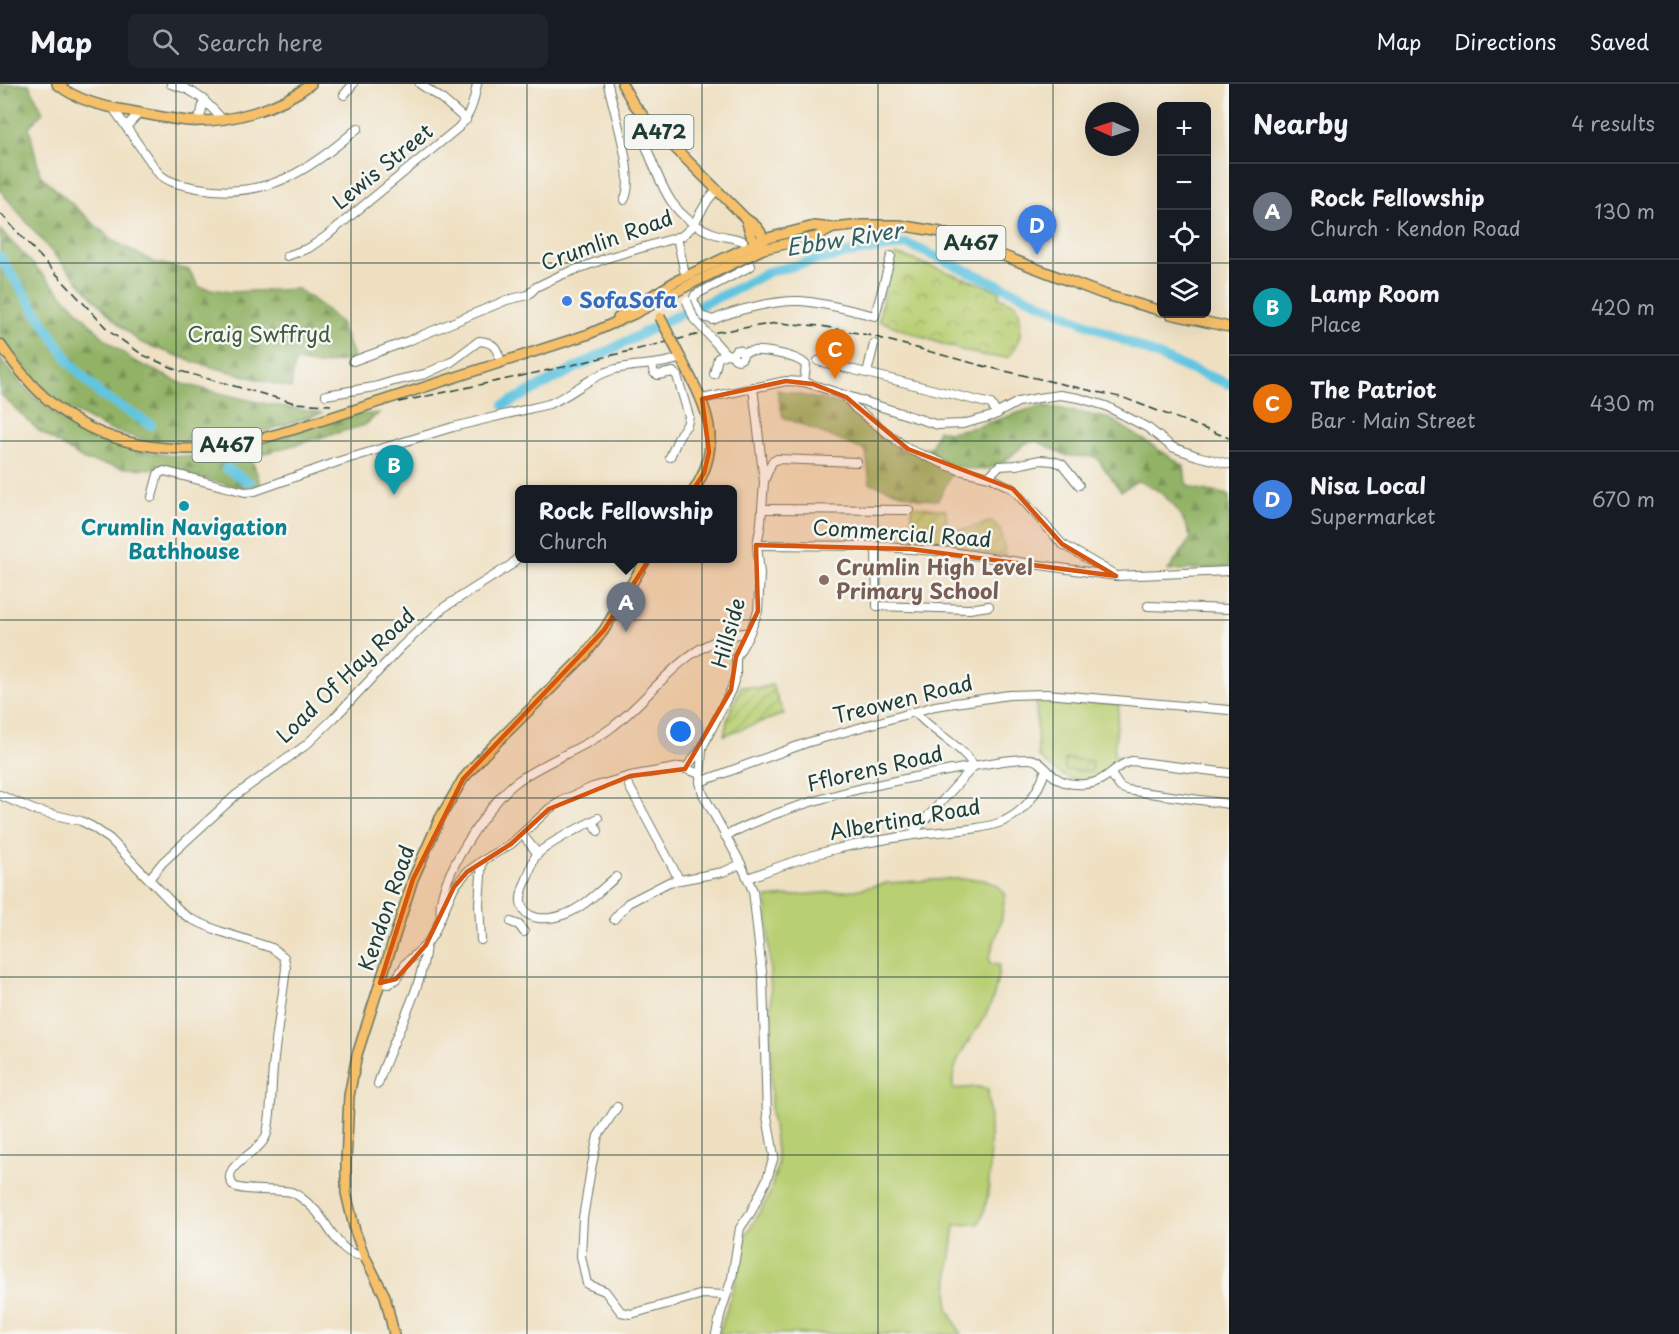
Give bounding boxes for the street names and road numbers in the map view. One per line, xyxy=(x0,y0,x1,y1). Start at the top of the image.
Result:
street label: Lewis Street xyxy=(324,115,439,216)
road number: A472 xyxy=(624,115,694,149)
street label: Crumlin Road xyxy=(536,200,677,278)
road number: A467 xyxy=(936,226,1006,260)
road number: A467 xyxy=(192,428,262,462)
street label: Commercial Road xyxy=(812,510,993,554)
street label: Hillside xyxy=(702,594,752,671)
street label: Load Of Hay Road xyxy=(268,600,421,749)
street label: Treowen Road xyxy=(829,665,976,731)
street label: Fflorens Road xyxy=(803,736,946,798)
street label: Albertina Road xyxy=(827,789,983,847)
street label: Kendon Road xyxy=(349,840,422,974)

